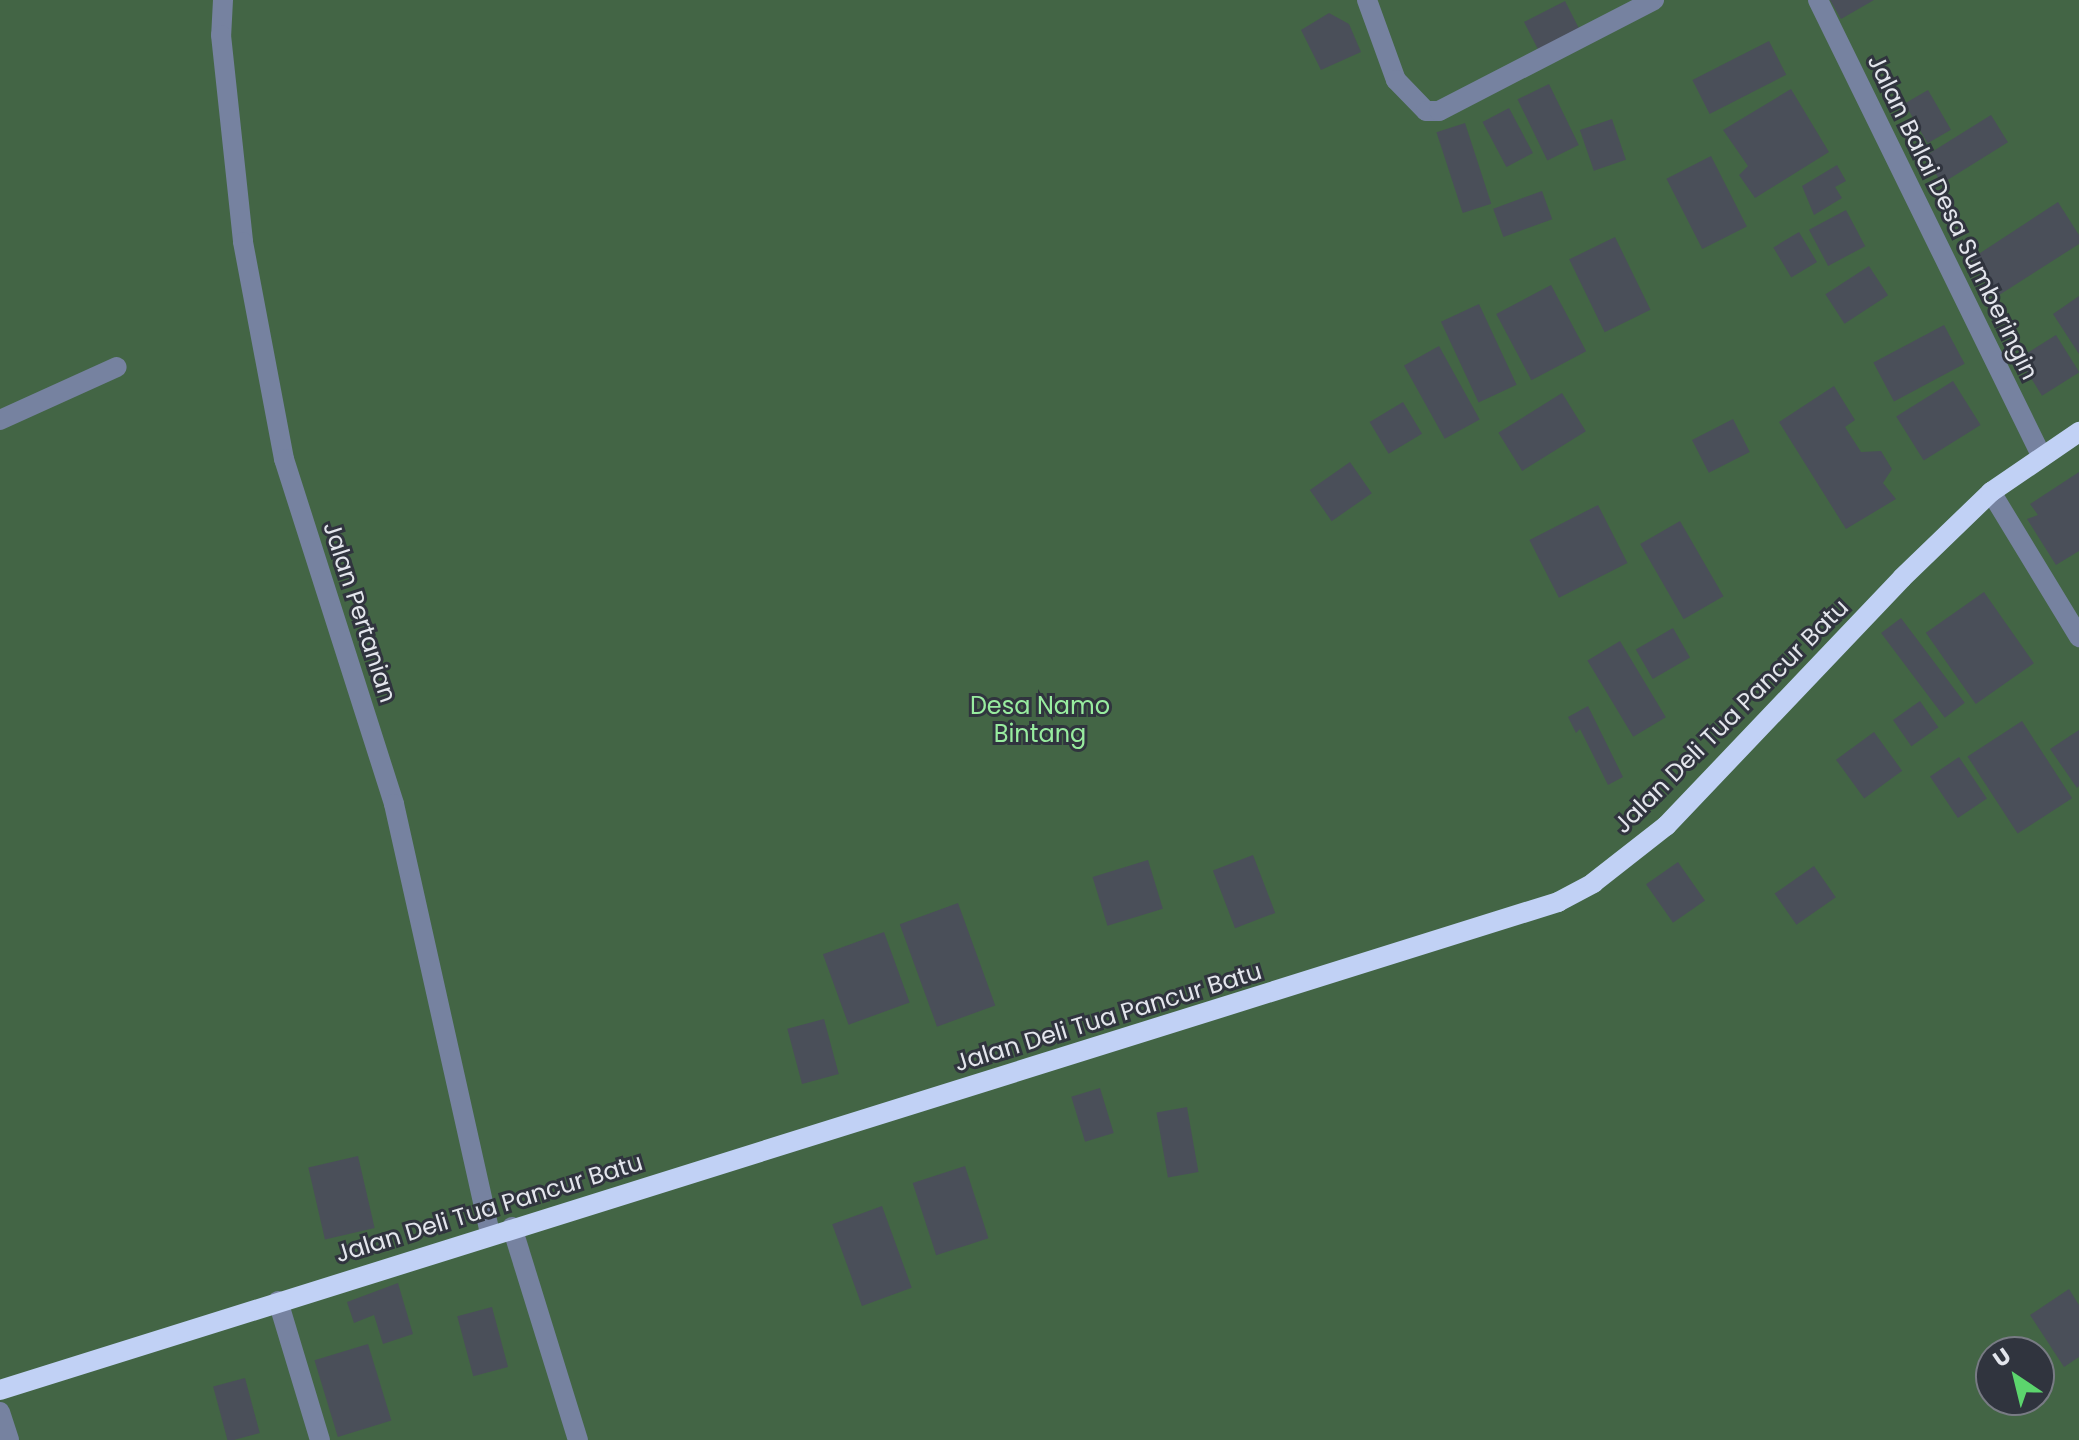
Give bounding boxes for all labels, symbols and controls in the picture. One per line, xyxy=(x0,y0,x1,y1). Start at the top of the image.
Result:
street label: Jalan Balai Desa Sumberingin xyxy=(1862,50,2044,384)
street label: Jalan Pertanian xyxy=(317,518,403,706)
street label: Jalan Deli Tua Pancur Batu xyxy=(1608,593,1854,839)
park label: Desa Namo Bintang xyxy=(970,692,1110,748)
street label: Jalan Deli Tua Pancur Batu xyxy=(951,956,1265,1078)
street label: Jalan Deli Tua Pancur Batu xyxy=(332,1147,646,1269)
north arrow xyxy=(1975,1336,2055,1416)
text: U xyxy=(1987,1340,2017,1375)

